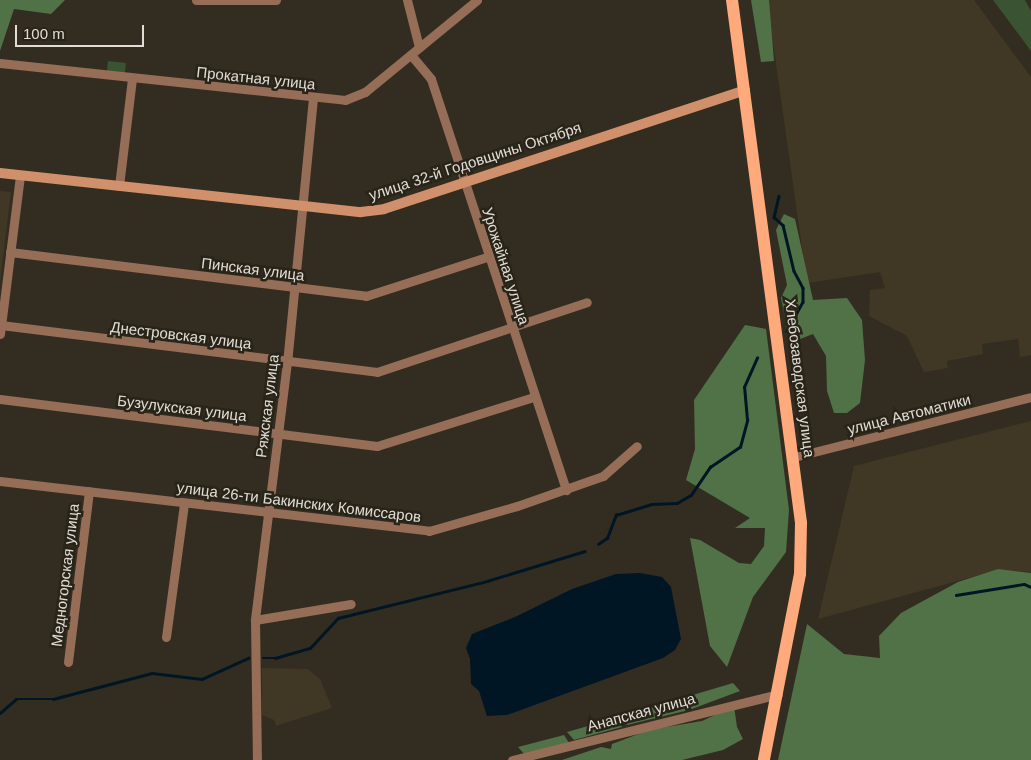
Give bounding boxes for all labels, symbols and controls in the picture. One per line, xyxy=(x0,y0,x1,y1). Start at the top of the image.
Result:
scale bar xyxy=(18,15,146,47)
text: 100 m xyxy=(23,25,65,42)
street label: Прокатная улица xyxy=(196,63,316,93)
street label: улица 32-й Годовщины Октября xyxy=(367,118,583,204)
street label: Урожайная улица xyxy=(479,205,533,327)
street label: Пинская улица xyxy=(200,254,306,284)
street label: Хлебозаводская улица xyxy=(781,298,819,458)
street label: Днестровская улица xyxy=(109,317,253,353)
street label: Ряжская улица xyxy=(252,353,282,459)
street label: улица Автоматики xyxy=(845,390,973,438)
street label: Бузулукская улица xyxy=(116,391,248,425)
street label: улица 26-ти Бакинских Комиссаров xyxy=(176,478,422,526)
street label: Медногорская улица xyxy=(47,502,83,648)
street label: Анапская улица xyxy=(585,689,697,735)

